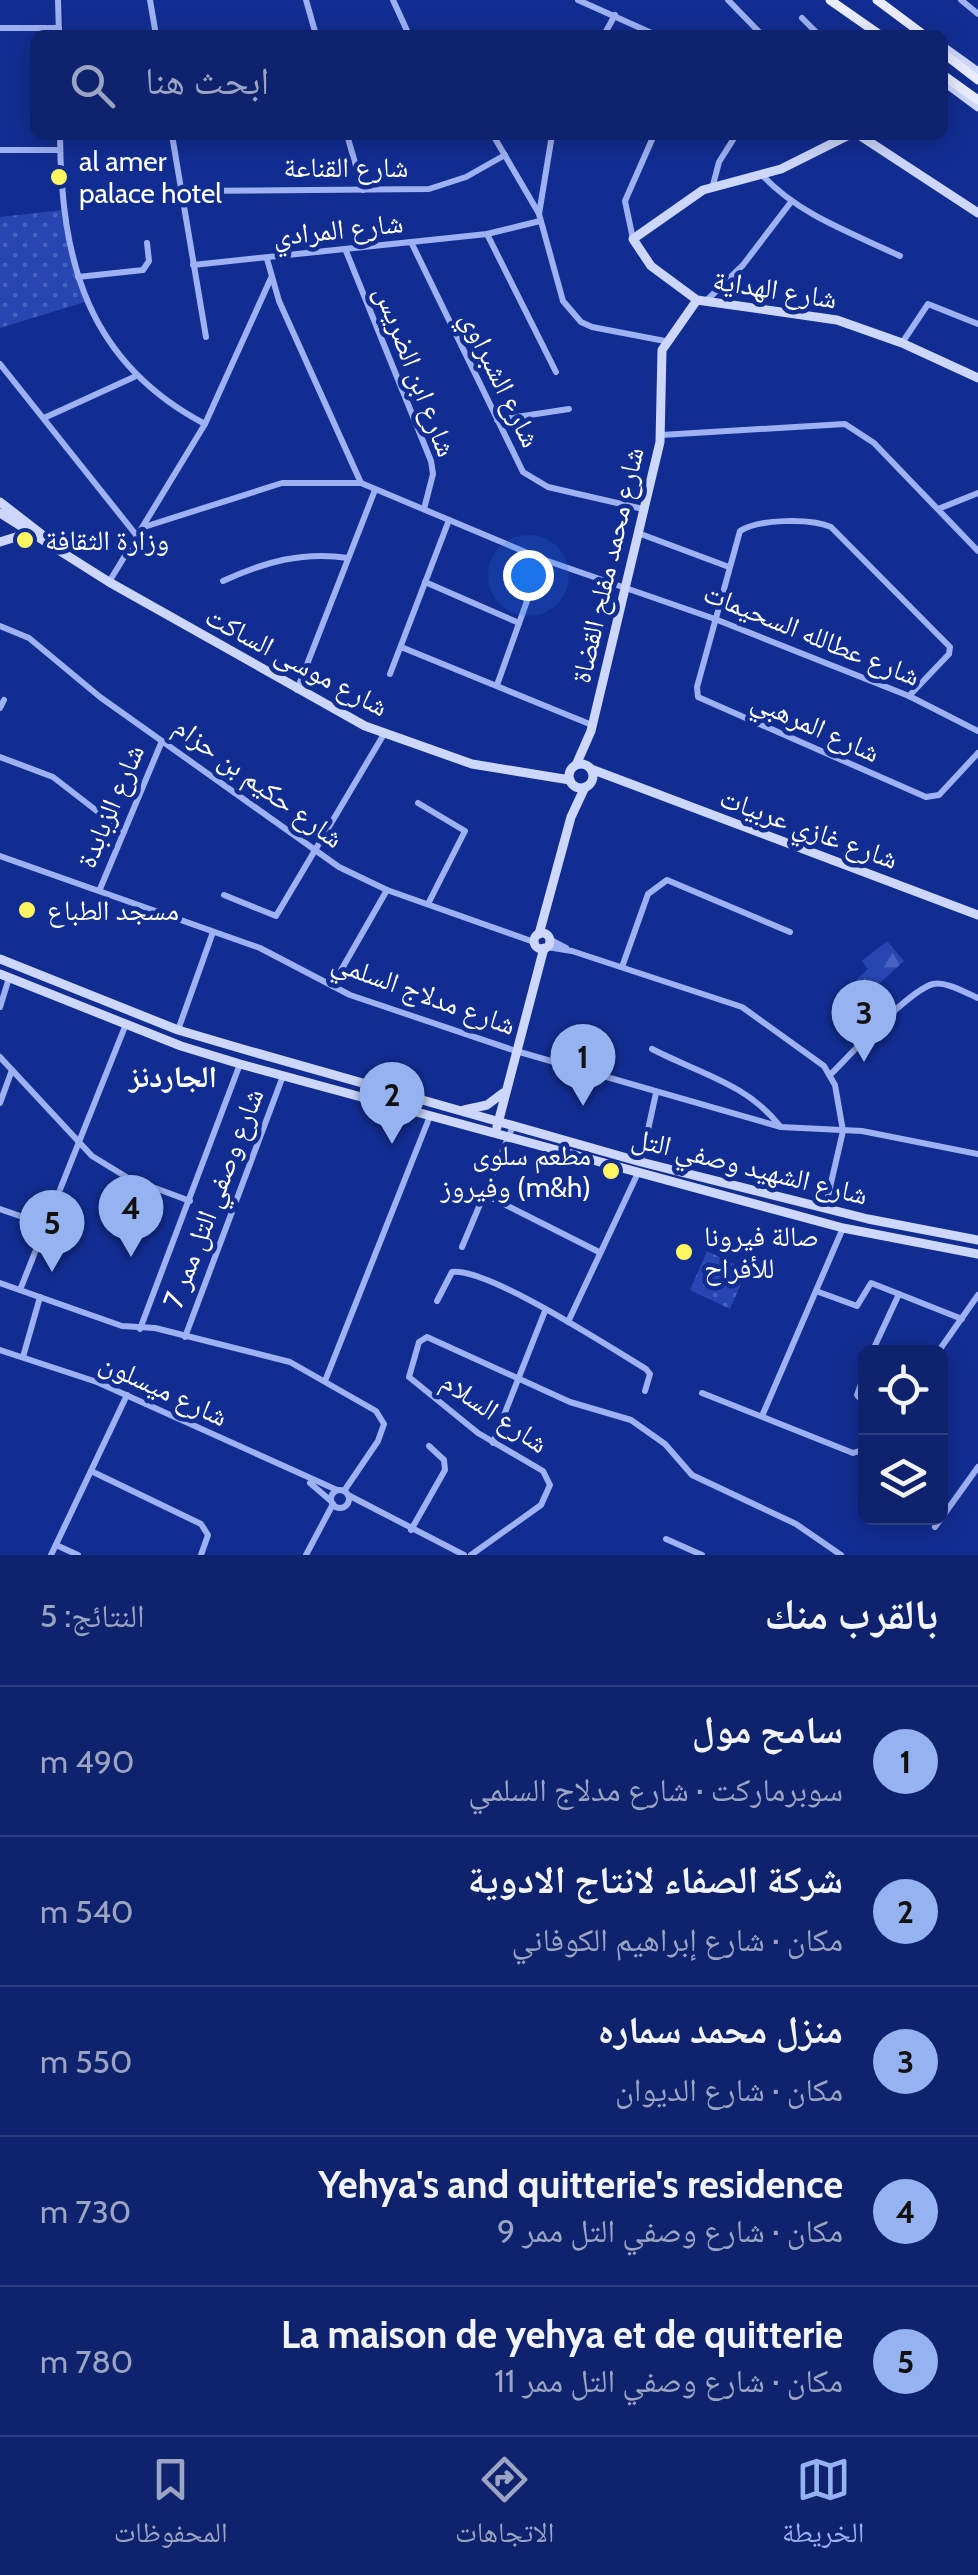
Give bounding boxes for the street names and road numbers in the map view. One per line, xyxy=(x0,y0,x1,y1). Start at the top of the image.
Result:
street label: شارع القناعة xyxy=(283,150,409,185)
street label: شارع المرادي xyxy=(271,205,405,259)
street label: شارع الهداية xyxy=(710,262,839,317)
street label: شارع ابن الضريس xyxy=(367,281,464,462)
street label: شارع الشبراوي xyxy=(448,305,549,455)
street label: شارع محمد مفلح القضاة xyxy=(563,444,652,687)
street label: شارع عطالله السحيمات xyxy=(699,575,925,694)
street label: شارع موسى الساكت xyxy=(199,599,394,724)
street label: شارع المرهبي xyxy=(744,683,885,775)
street label: شارع حكيم بن حزام xyxy=(166,709,350,857)
street label: شارع الزبابدة xyxy=(69,739,152,873)
street label: شارع غازي عربيات xyxy=(713,780,903,882)
street label: شارع مدلاج السلمي xyxy=(325,944,521,1048)
street label: شارع وصفي التل ممر 7 xyxy=(155,1083,276,1315)
street label: شارع الشهيد وصفي التل xyxy=(627,1120,871,1218)
street label: شارع ميسلون xyxy=(94,1345,233,1434)
street label: شارع السلام xyxy=(434,1364,555,1462)

